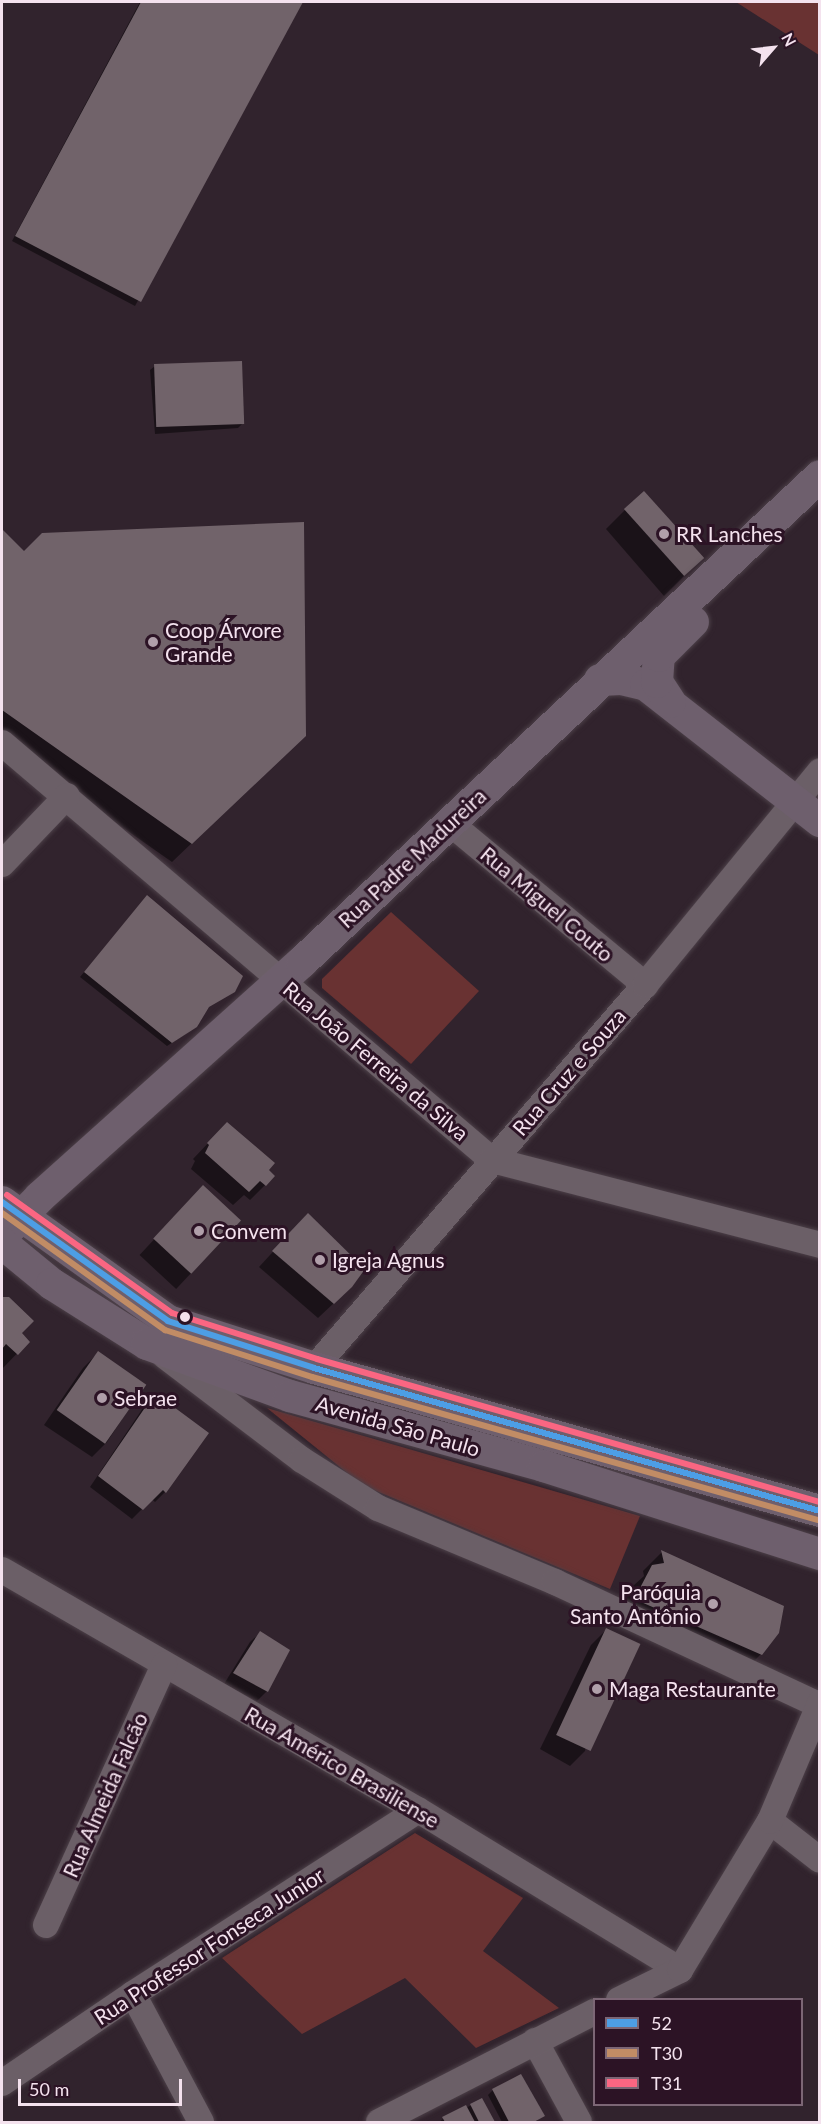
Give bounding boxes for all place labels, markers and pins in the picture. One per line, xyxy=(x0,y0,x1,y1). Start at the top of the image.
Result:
place label: RR Lanches xyxy=(676,521,783,547)
marker: RR Lanches xyxy=(657,527,671,541)
place label: Coop Árvore Grande xyxy=(165,617,282,667)
marker: Coop Árvore Grande xyxy=(146,635,160,649)
place label: Convem xyxy=(211,1218,287,1244)
marker: Convem xyxy=(192,1224,206,1238)
place label: Igreja Agnus xyxy=(332,1247,445,1273)
marker: Igreja Agnus xyxy=(313,1253,327,1267)
unlabelled marker xyxy=(179,1311,191,1323)
place label: Sebrae xyxy=(114,1385,177,1411)
marker: Sebrae xyxy=(95,1391,109,1405)
place label: Paróquia Santo Antônio xyxy=(569,1579,701,1629)
marker: Paróquia Santo Antônio xyxy=(706,1597,720,1611)
place label: Maga Restaurante xyxy=(609,1676,776,1702)
marker: Maga Restaurante xyxy=(590,1682,604,1696)

